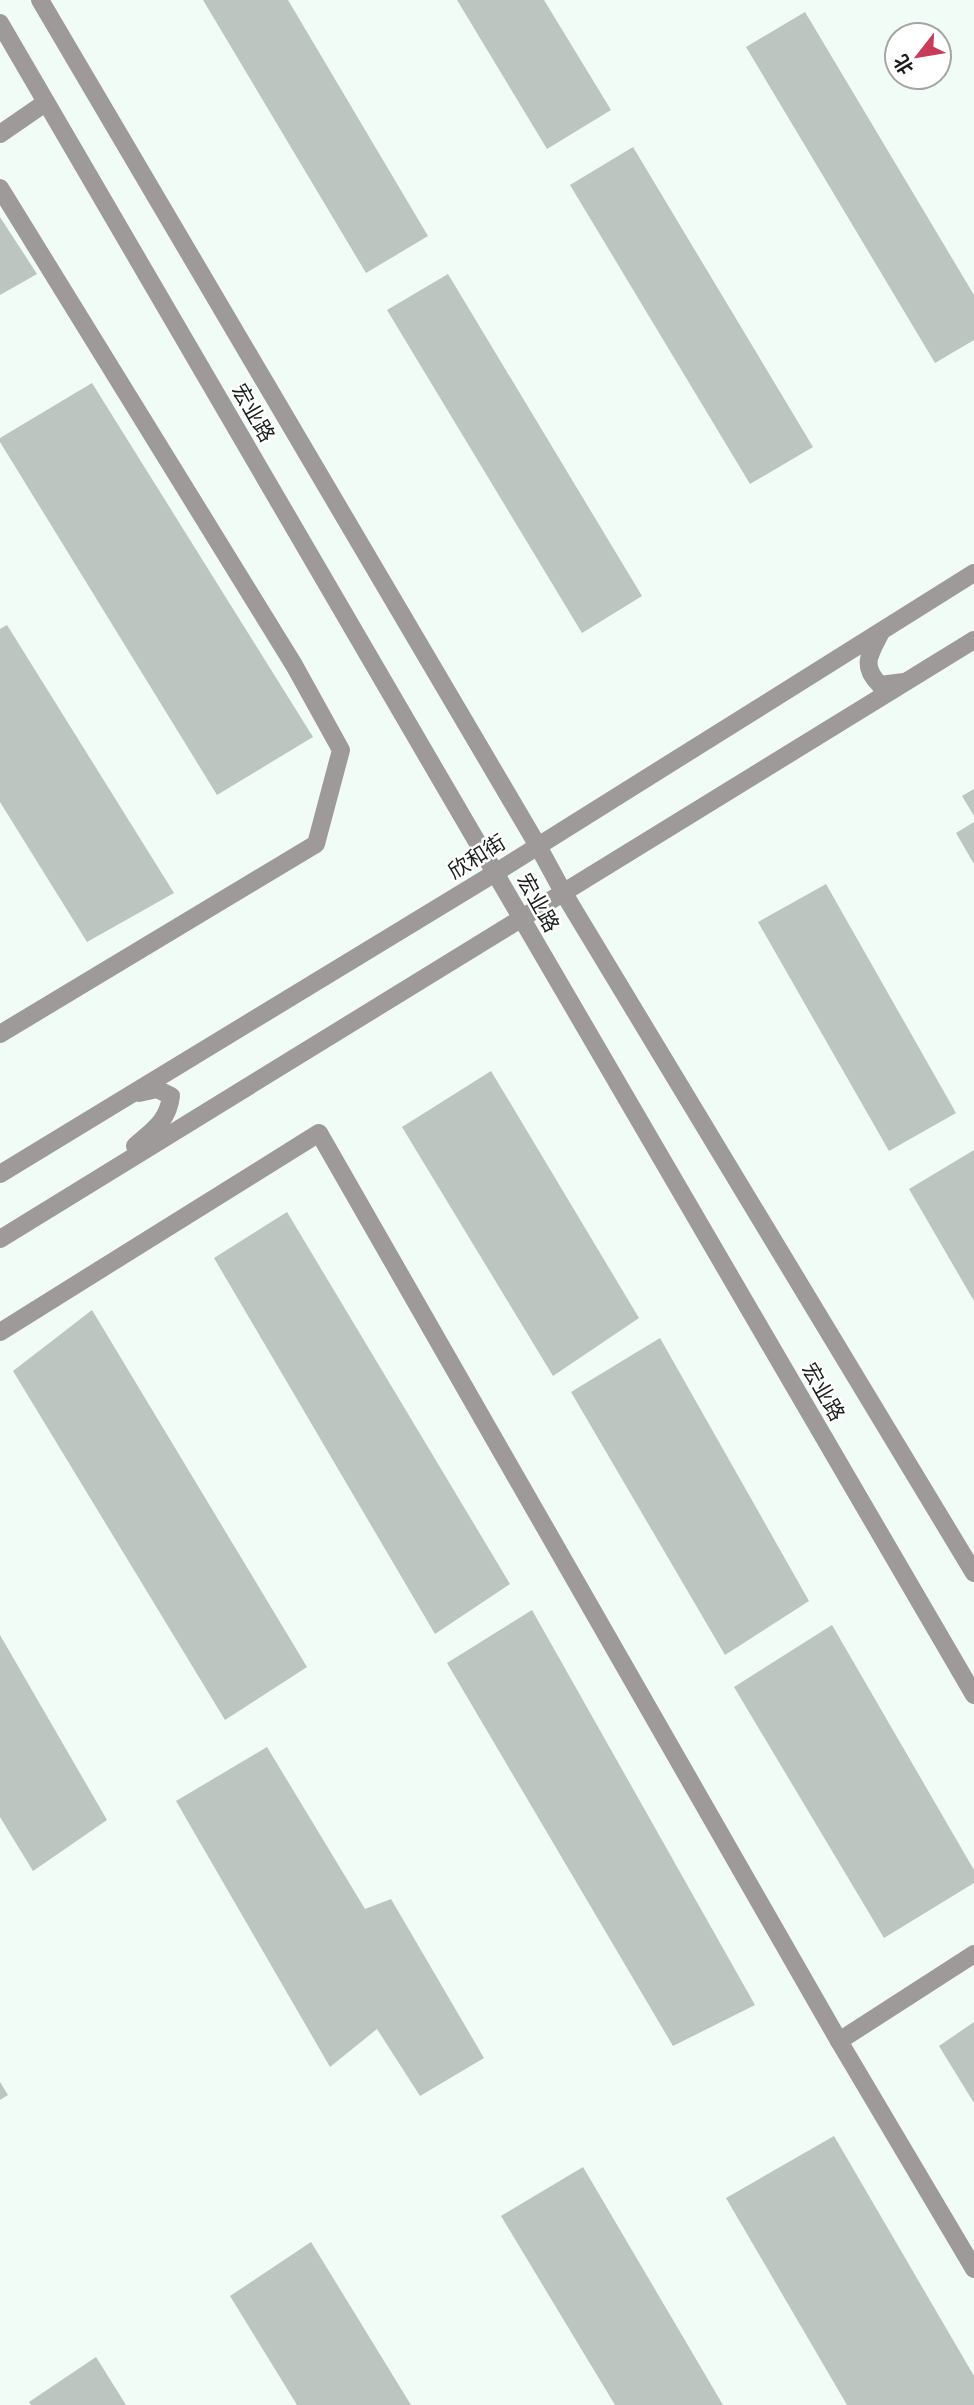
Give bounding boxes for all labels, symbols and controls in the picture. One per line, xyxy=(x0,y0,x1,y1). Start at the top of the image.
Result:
north arrow xyxy=(883,21,953,91)
text: 北 xyxy=(888,50,919,79)
street label: 宏业路 xyxy=(225,379,281,447)
street label: 欣和街 xyxy=(443,828,511,886)
street label: 宏业路 xyxy=(510,869,566,937)
street label: 宏业路 xyxy=(795,1358,851,1426)

